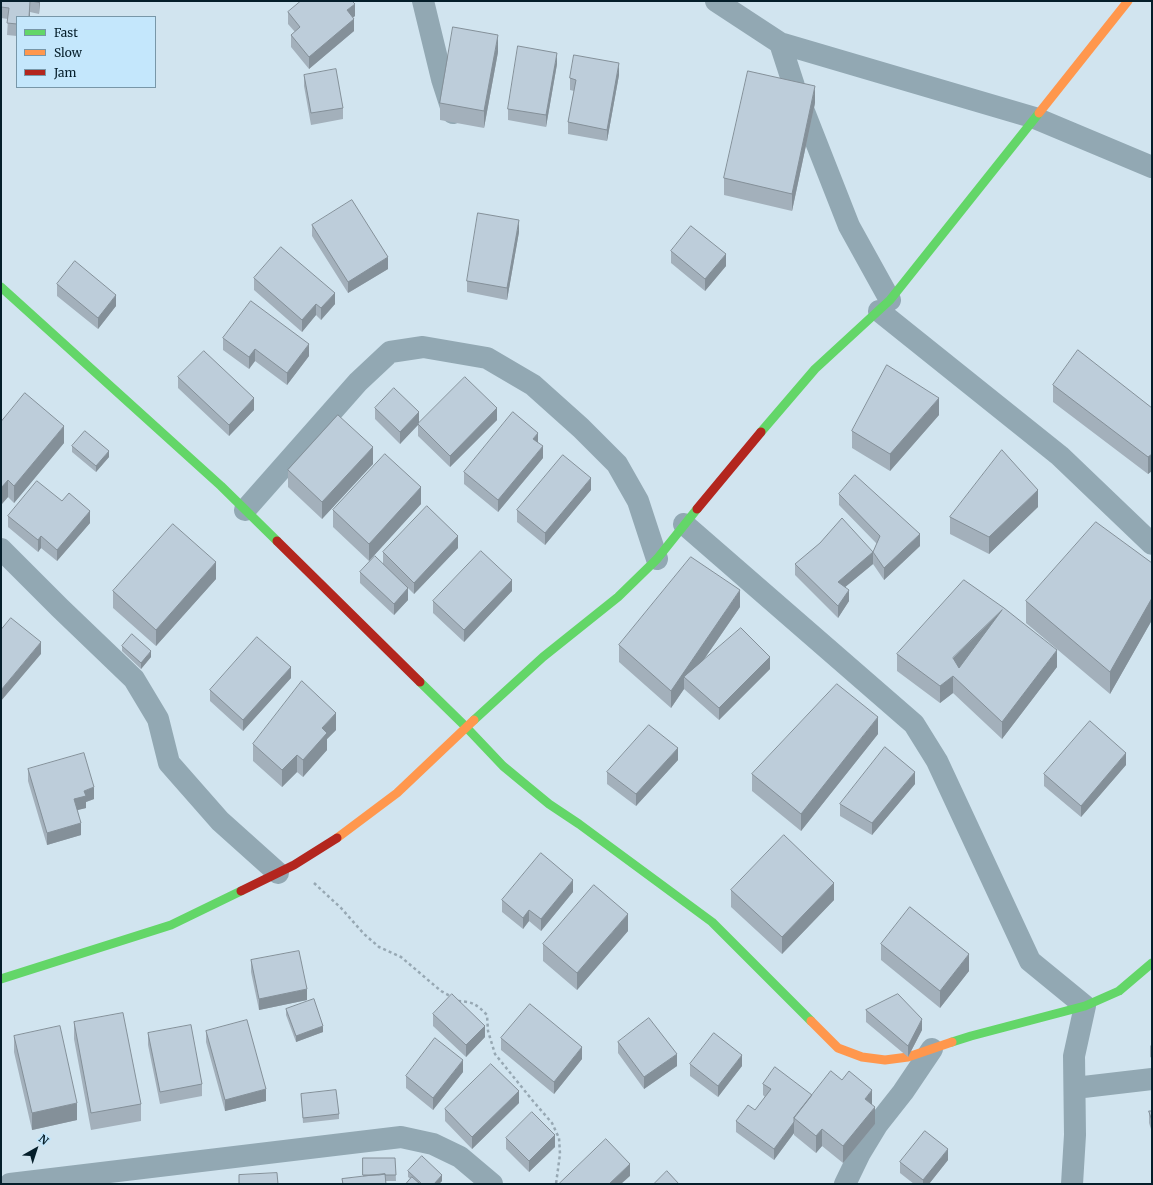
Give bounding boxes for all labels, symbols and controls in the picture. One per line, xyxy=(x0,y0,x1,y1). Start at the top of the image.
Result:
legend xyxy=(16,16,156,88)
text: Fast xyxy=(54,25,78,40)
text: Slow xyxy=(54,45,82,60)
text: Jam xyxy=(54,65,76,80)
north arrow xyxy=(16,1129,56,1169)
text: N xyxy=(36,1131,51,1148)

